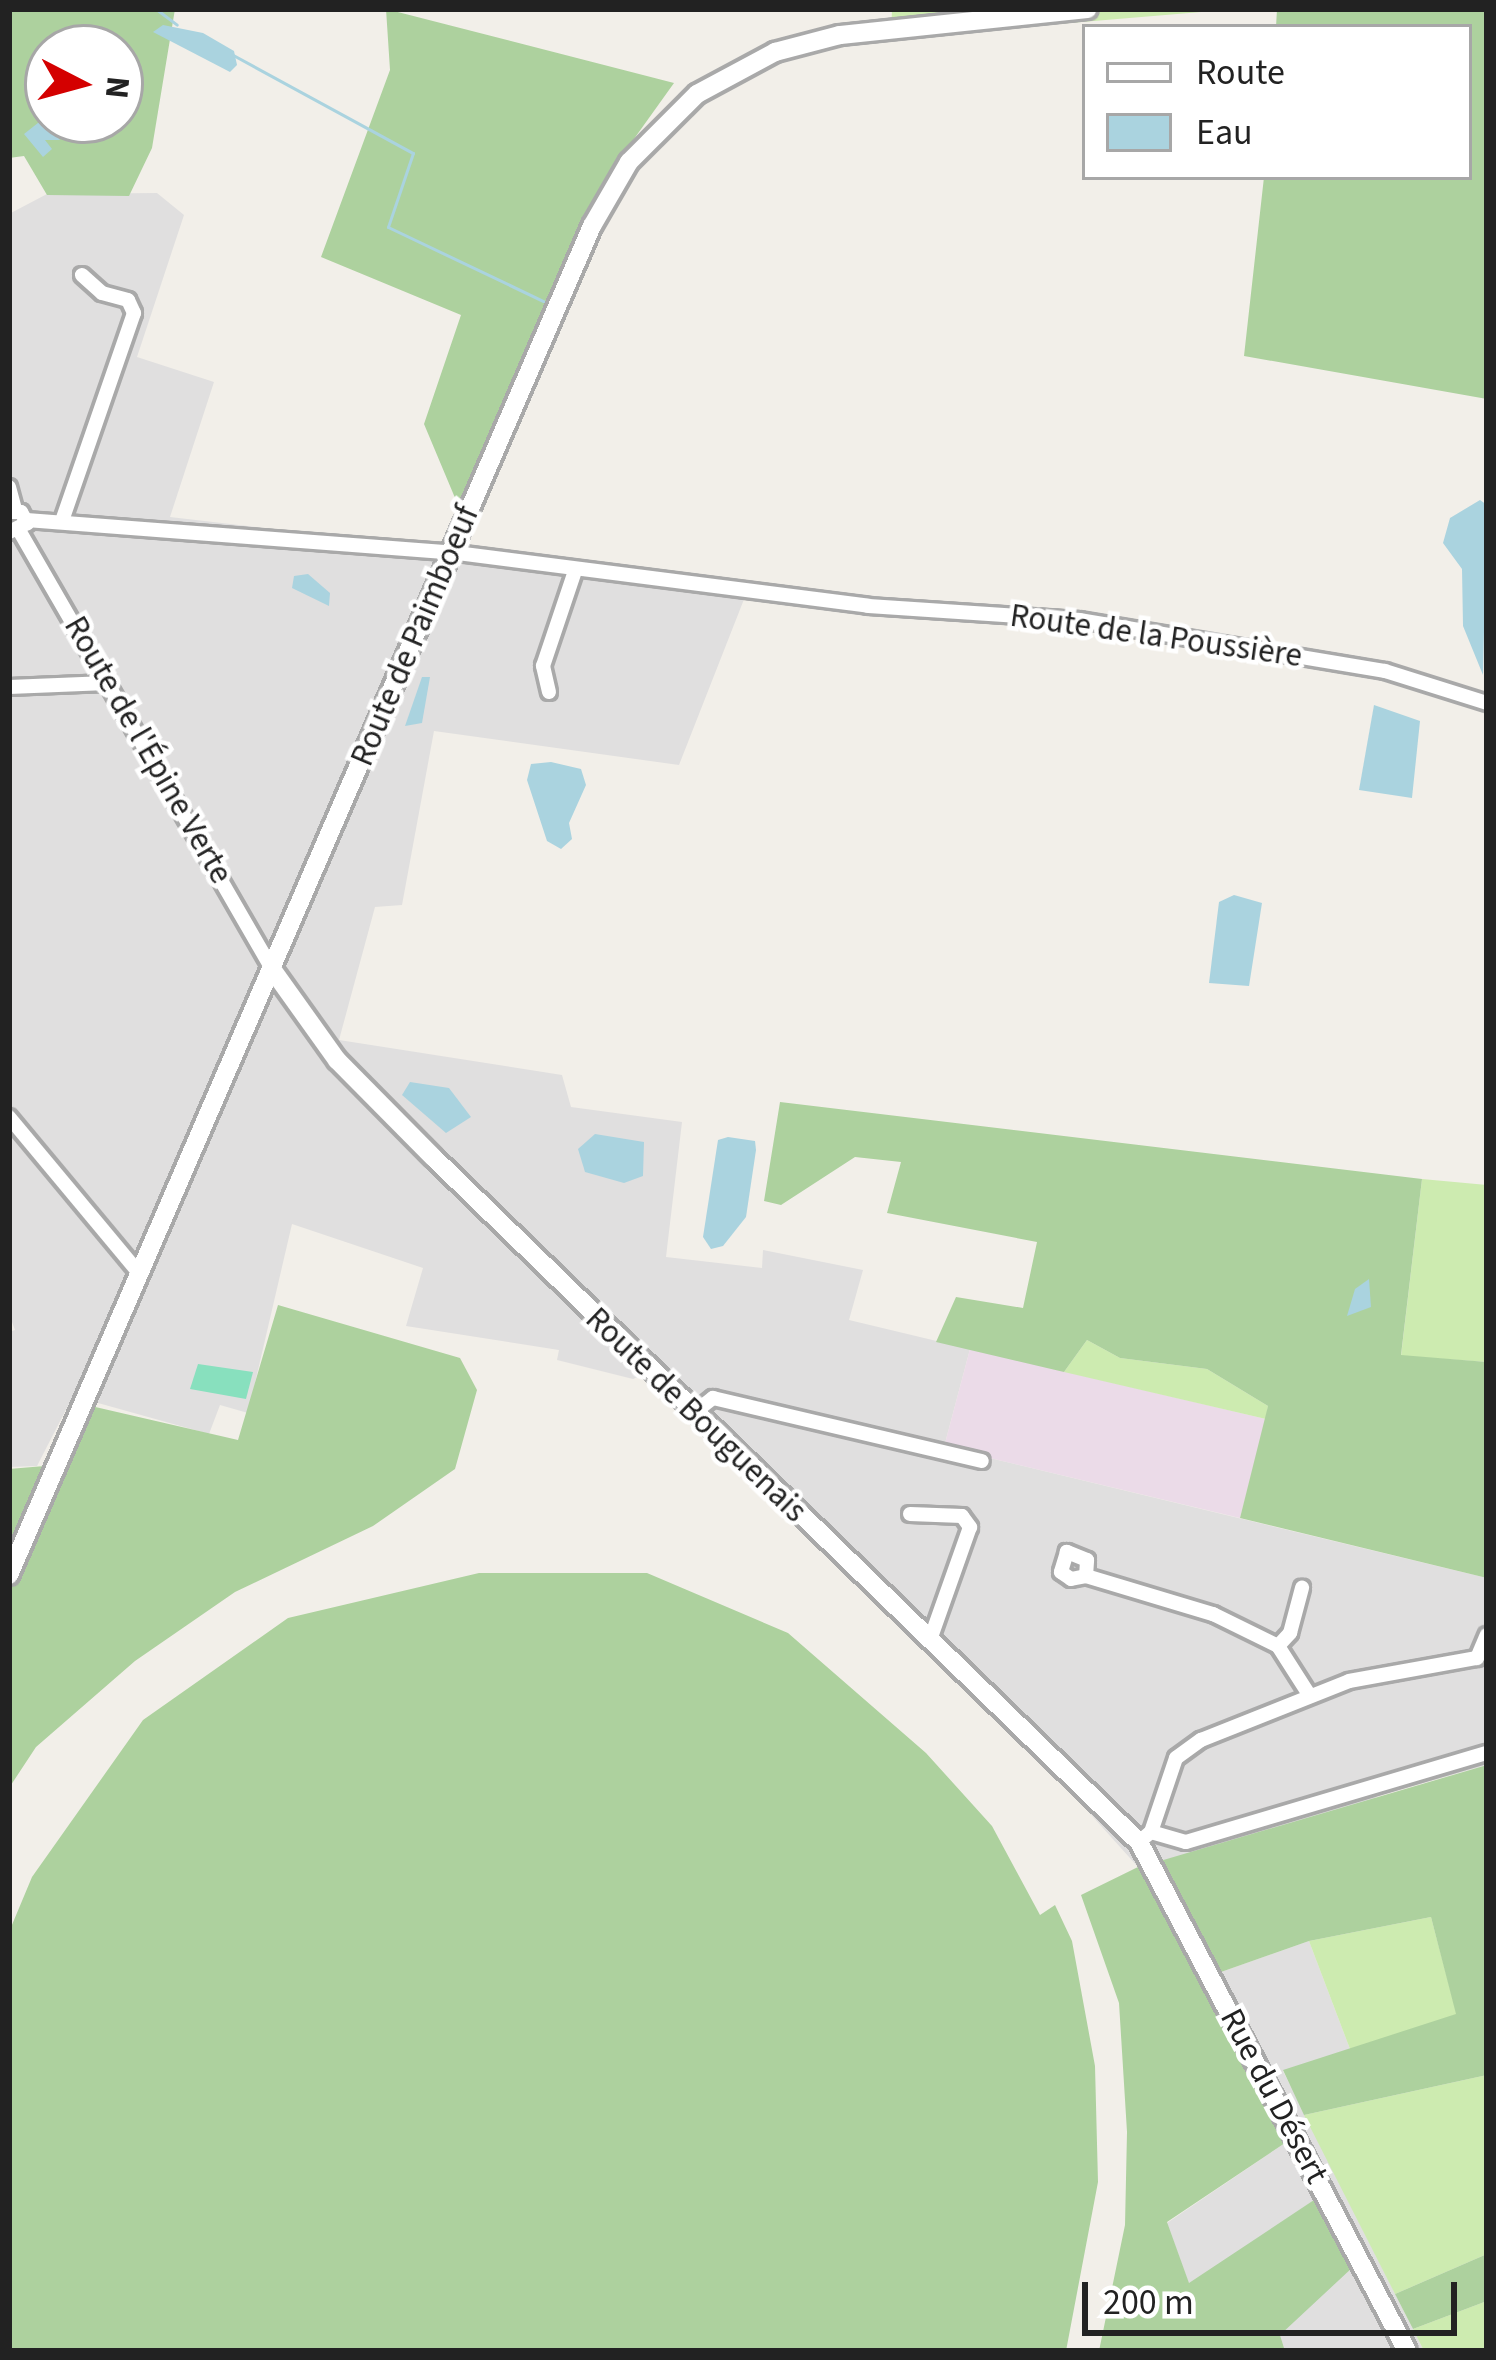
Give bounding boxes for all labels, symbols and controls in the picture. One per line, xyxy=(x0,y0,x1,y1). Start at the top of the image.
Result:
north arrow xyxy=(24,24,144,144)
legend xyxy=(1082,24,1472,180)
text: Route xyxy=(1196,47,1285,98)
text: N xyxy=(93,74,142,101)
text: Eau xyxy=(1196,107,1253,158)
street label: Route de Paimboeuf xyxy=(342,500,488,772)
street label: Route de la Poussière xyxy=(1008,596,1304,676)
street label: Route de l'Épine Verte xyxy=(55,609,241,891)
street label: Route de Bouguenais xyxy=(577,1299,815,1531)
street label: Rue du Désert xyxy=(1211,2002,1337,2190)
scale bar xyxy=(1088,2258,1463,2332)
text: 200 m xyxy=(1103,2277,1194,2328)

